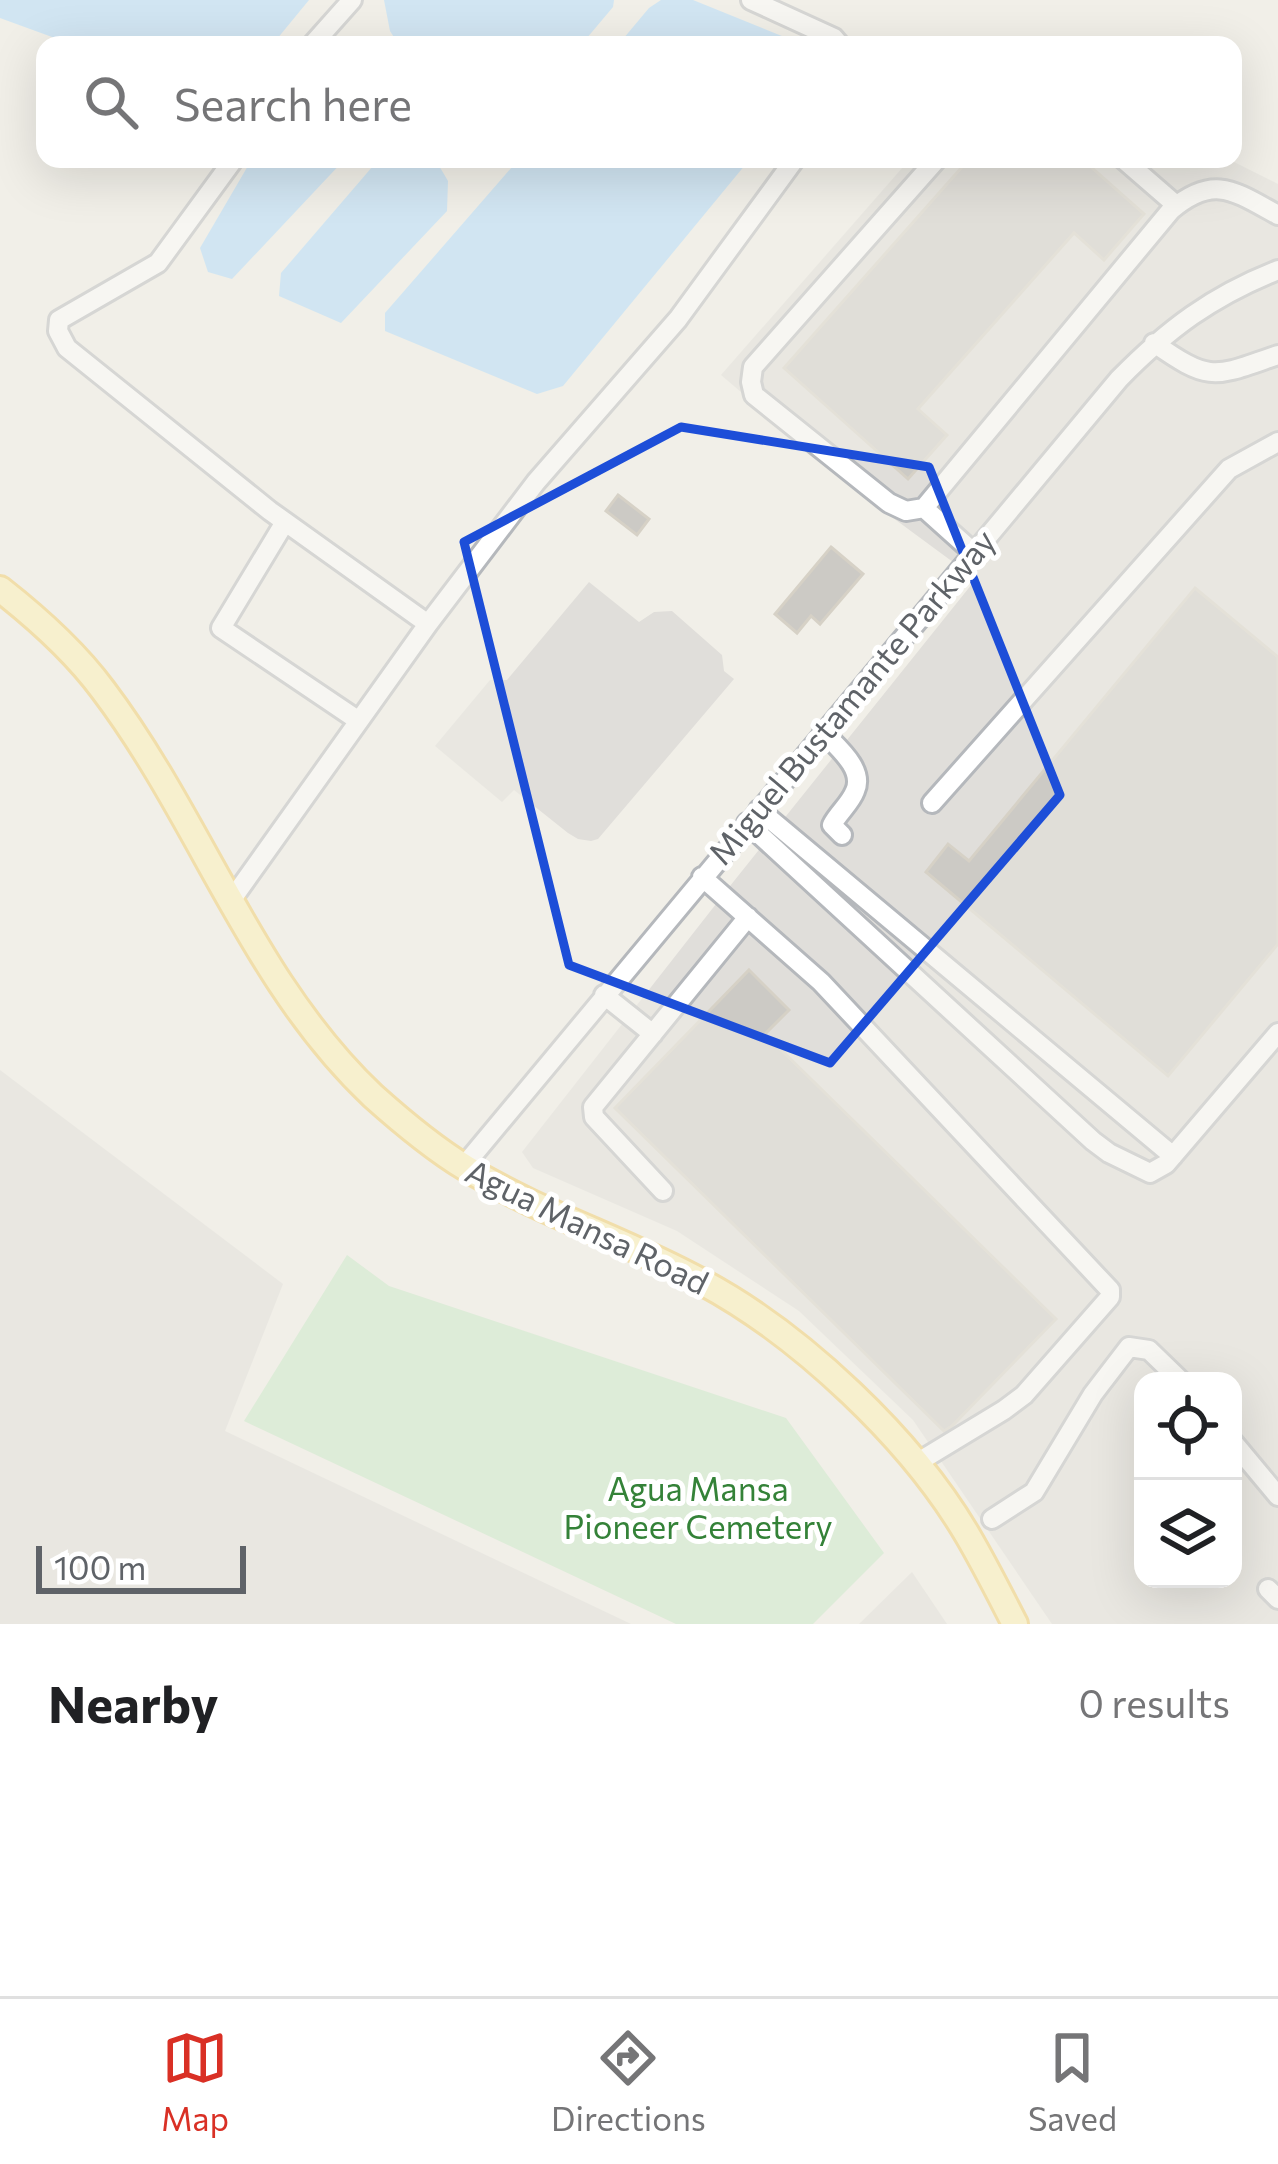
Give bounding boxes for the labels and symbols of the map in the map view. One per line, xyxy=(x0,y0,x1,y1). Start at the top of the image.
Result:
street label: Miguel Bustamante Parkway xyxy=(699,520,1003,872)
street label: Agua Mansa Road xyxy=(460,1149,716,1302)
park label: Agua Mansa Pioneer Cemetery xyxy=(563,1467,833,1546)
scale bar xyxy=(36,1540,246,1593)

